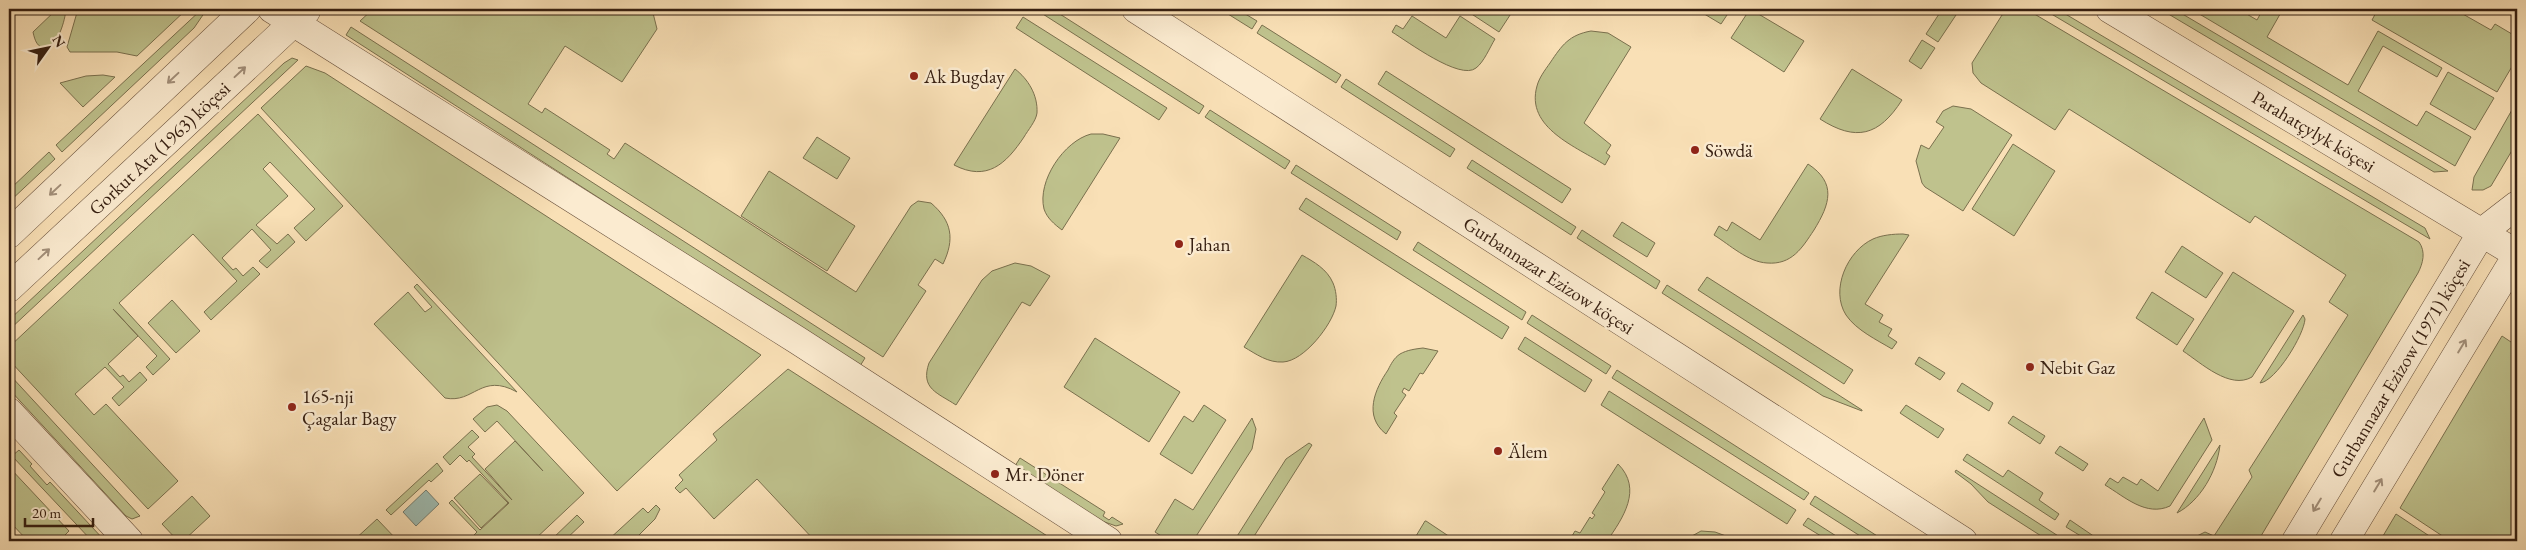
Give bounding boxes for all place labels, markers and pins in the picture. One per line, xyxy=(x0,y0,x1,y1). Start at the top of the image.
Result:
place label: Ak Bugday xyxy=(923,64,1005,89)
marker: Ak Bugday xyxy=(908,70,920,82)
place label: Söwdä xyxy=(1705,138,1753,163)
marker: Söwdä xyxy=(1689,144,1701,156)
place label: Jahan xyxy=(1187,232,1230,257)
marker: Jahan xyxy=(1173,238,1185,250)
place label: Nebit Gaz xyxy=(2040,355,2116,380)
marker: Nebit Gaz xyxy=(2024,361,2036,373)
place label: 165-nji Çagalar Bagy xyxy=(302,384,397,431)
marker: 165-nji Çagalar Bagy xyxy=(286,401,298,413)
place label: Älem xyxy=(1507,439,1548,464)
marker: Älem xyxy=(1492,445,1504,457)
place label: Mr. Döner xyxy=(1005,462,1085,487)
marker: Mr. Döner xyxy=(989,468,1001,480)

